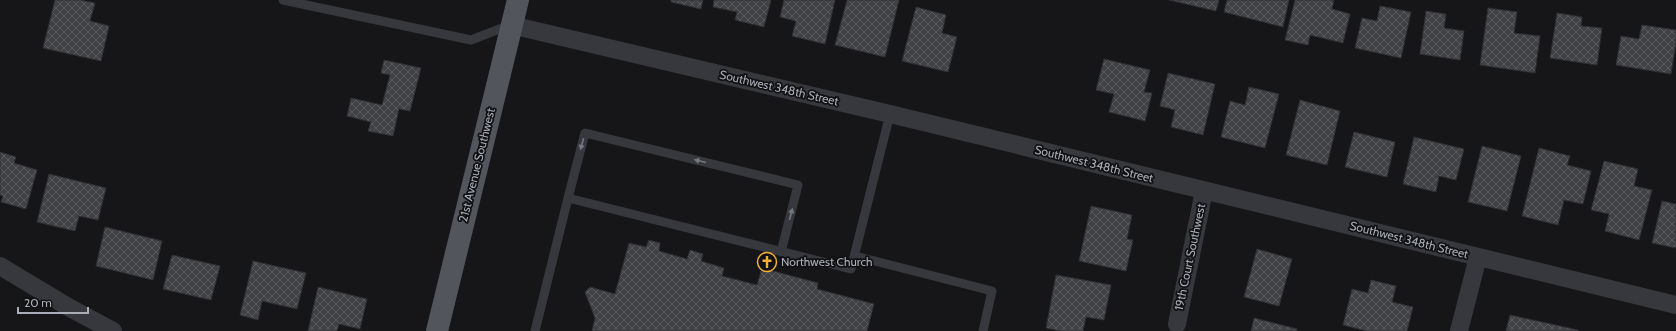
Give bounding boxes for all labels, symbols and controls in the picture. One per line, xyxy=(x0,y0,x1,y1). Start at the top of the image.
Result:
street label: Southwest 348th Street xyxy=(718,67,840,109)
street label: 21st Avenue Southwest xyxy=(455,106,498,223)
one-way arrow xyxy=(579,138,585,150)
street label: Southwest 348th Street xyxy=(1033,142,1155,186)
one-way arrow xyxy=(694,158,707,164)
street label: 19th Court Southwest xyxy=(1171,202,1208,312)
one-way arrow xyxy=(788,208,794,220)
street label: Southwest 348th Street xyxy=(1348,218,1470,262)
church icon: Northwest Church xyxy=(756,251,778,273)
place label: Northwest Church xyxy=(781,254,872,269)
scale bar xyxy=(18,289,88,315)
text: 20 m xyxy=(24,295,52,310)

